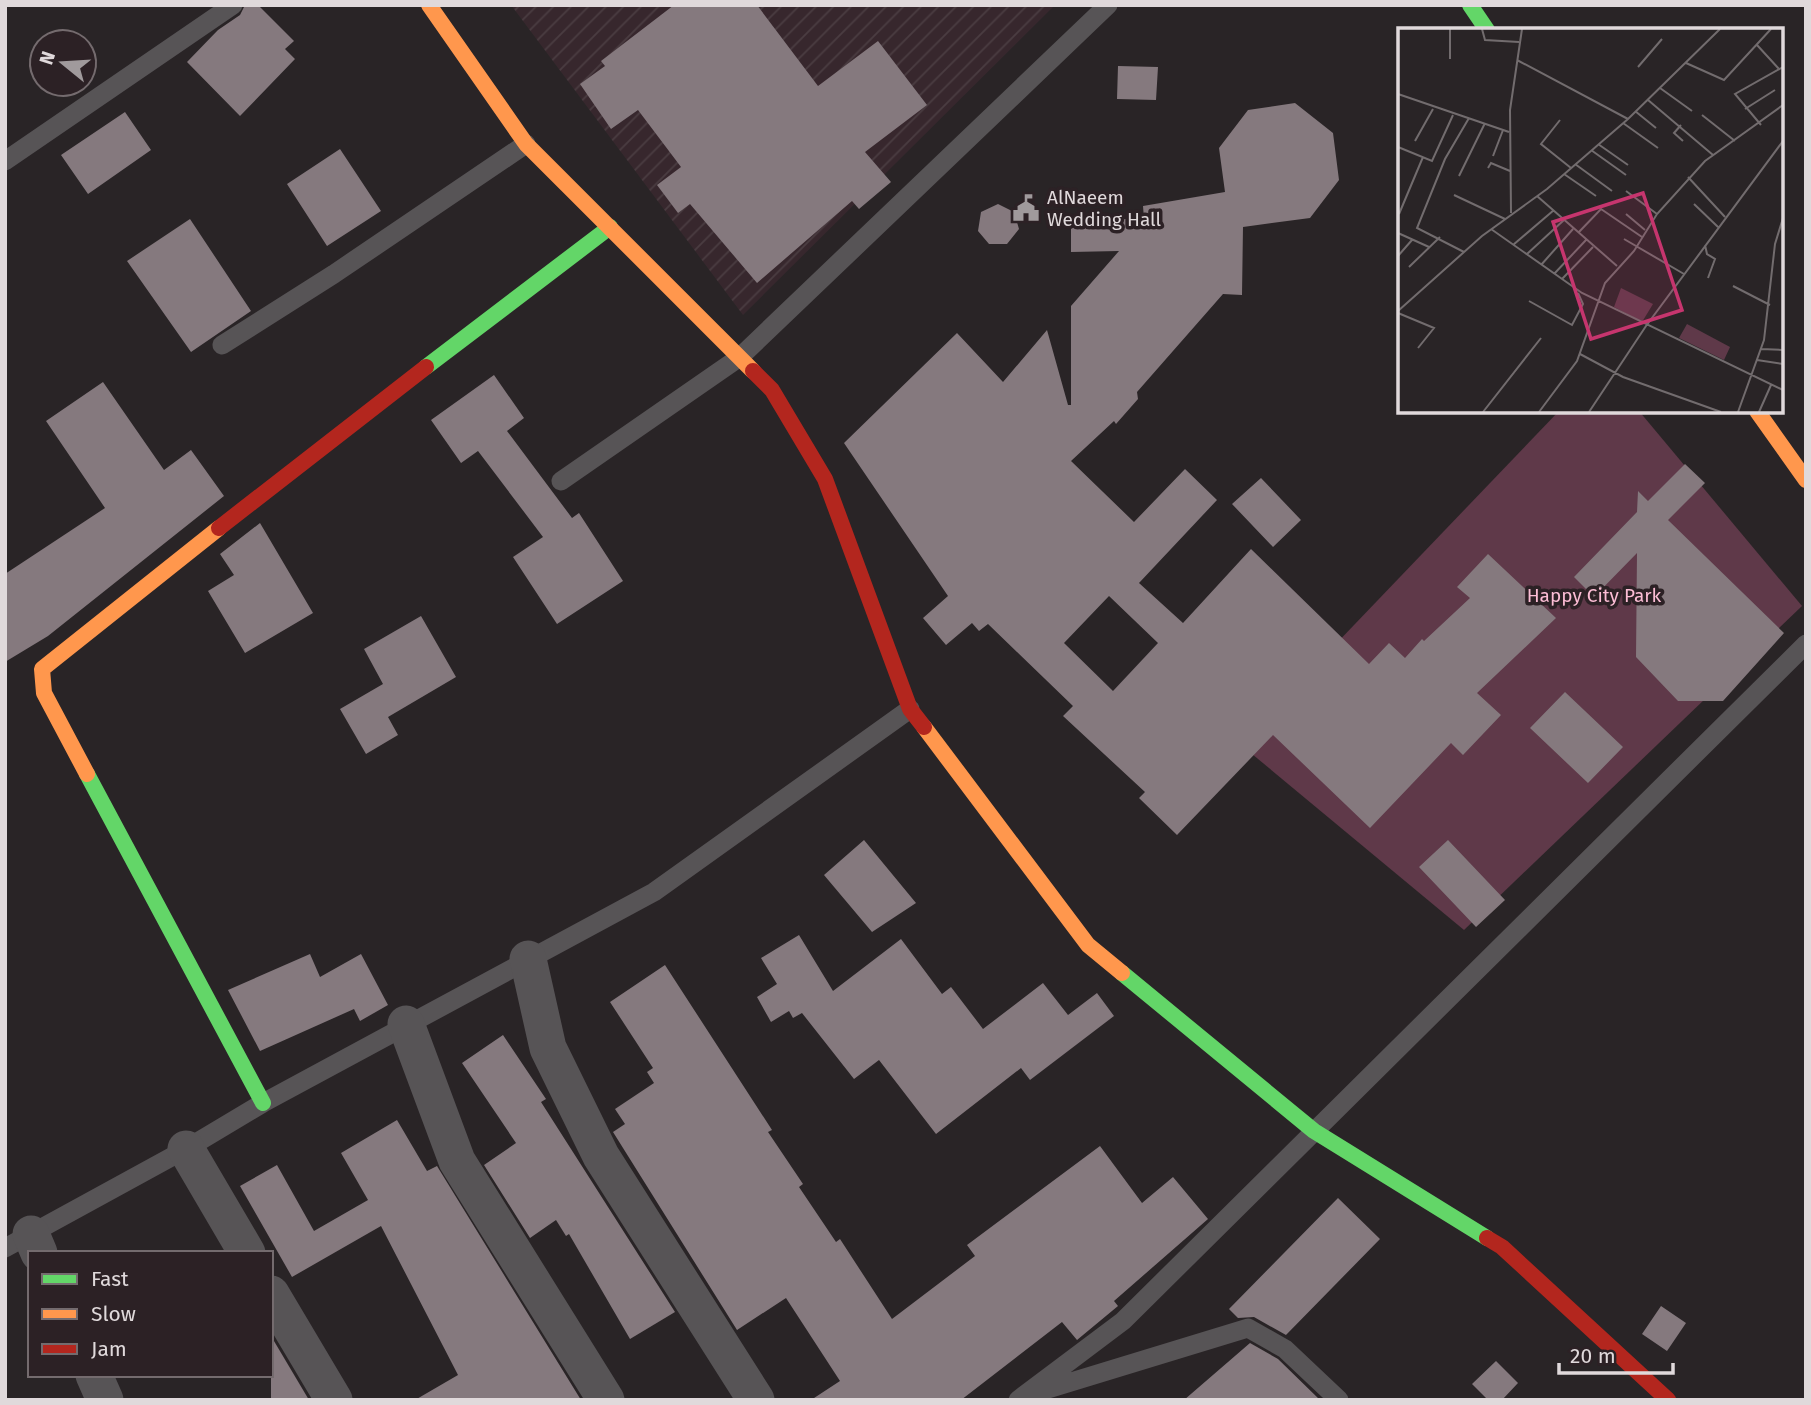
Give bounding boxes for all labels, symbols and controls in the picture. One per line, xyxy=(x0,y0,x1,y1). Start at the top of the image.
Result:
north arrow xyxy=(28,28,98,98)
inset map xyxy=(1398,28,1783,413)
text: N xyxy=(34,48,60,67)
place label: AlNaeem Wedding Hall xyxy=(1047,186,1162,231)
public building icon: AlNaeem Wedding Hall xyxy=(1011,193,1041,223)
park label: Happy City Park xyxy=(1527,584,1662,607)
legend xyxy=(28,1251,273,1377)
text: Fast xyxy=(91,1266,129,1292)
text: Slow xyxy=(91,1301,136,1327)
scale bar xyxy=(1559,1332,1673,1376)
text: Jam xyxy=(91,1336,127,1362)
text: 20 m xyxy=(1570,1343,1616,1369)

